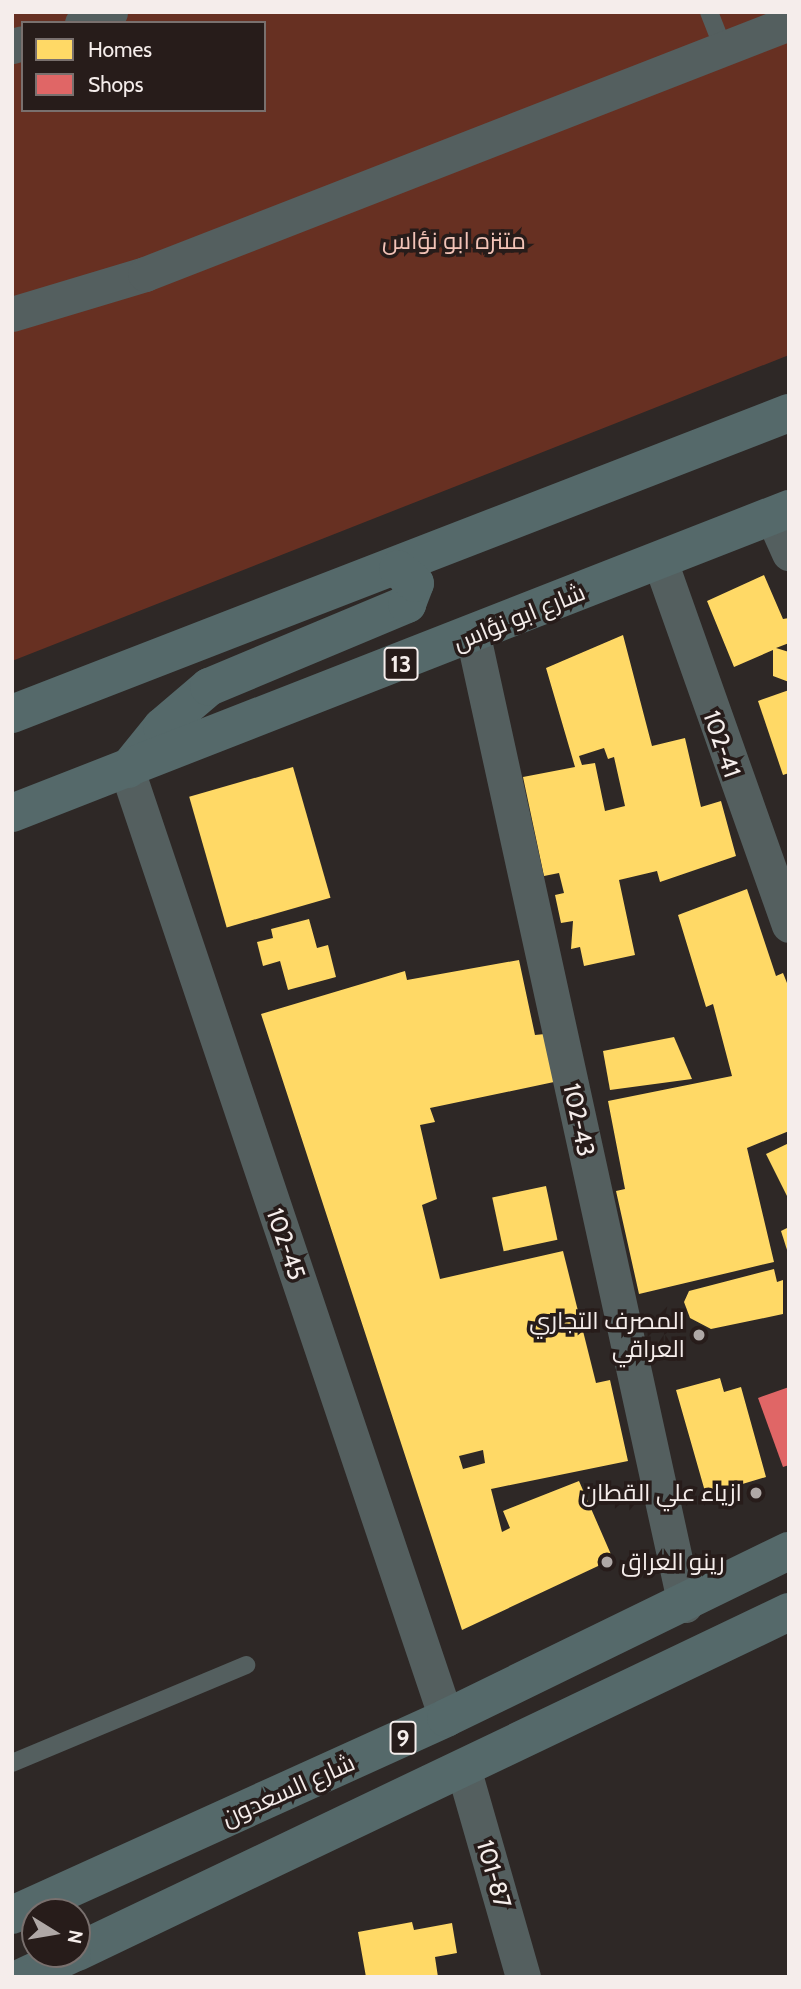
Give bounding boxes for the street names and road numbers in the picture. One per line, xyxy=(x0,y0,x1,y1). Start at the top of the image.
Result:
street label: شارع ابو نؤاس xyxy=(449,577,589,657)
road number: 13 xyxy=(384,644,418,684)
street label: 102-41 xyxy=(697,707,747,781)
street label: 102-43 xyxy=(557,1081,601,1159)
street label: 102-45 xyxy=(260,1204,312,1284)
road number: 9 xyxy=(389,1718,417,1758)
street label: شارع السعدون xyxy=(217,1748,359,1832)
street label: 101-87 xyxy=(471,1837,517,1911)

